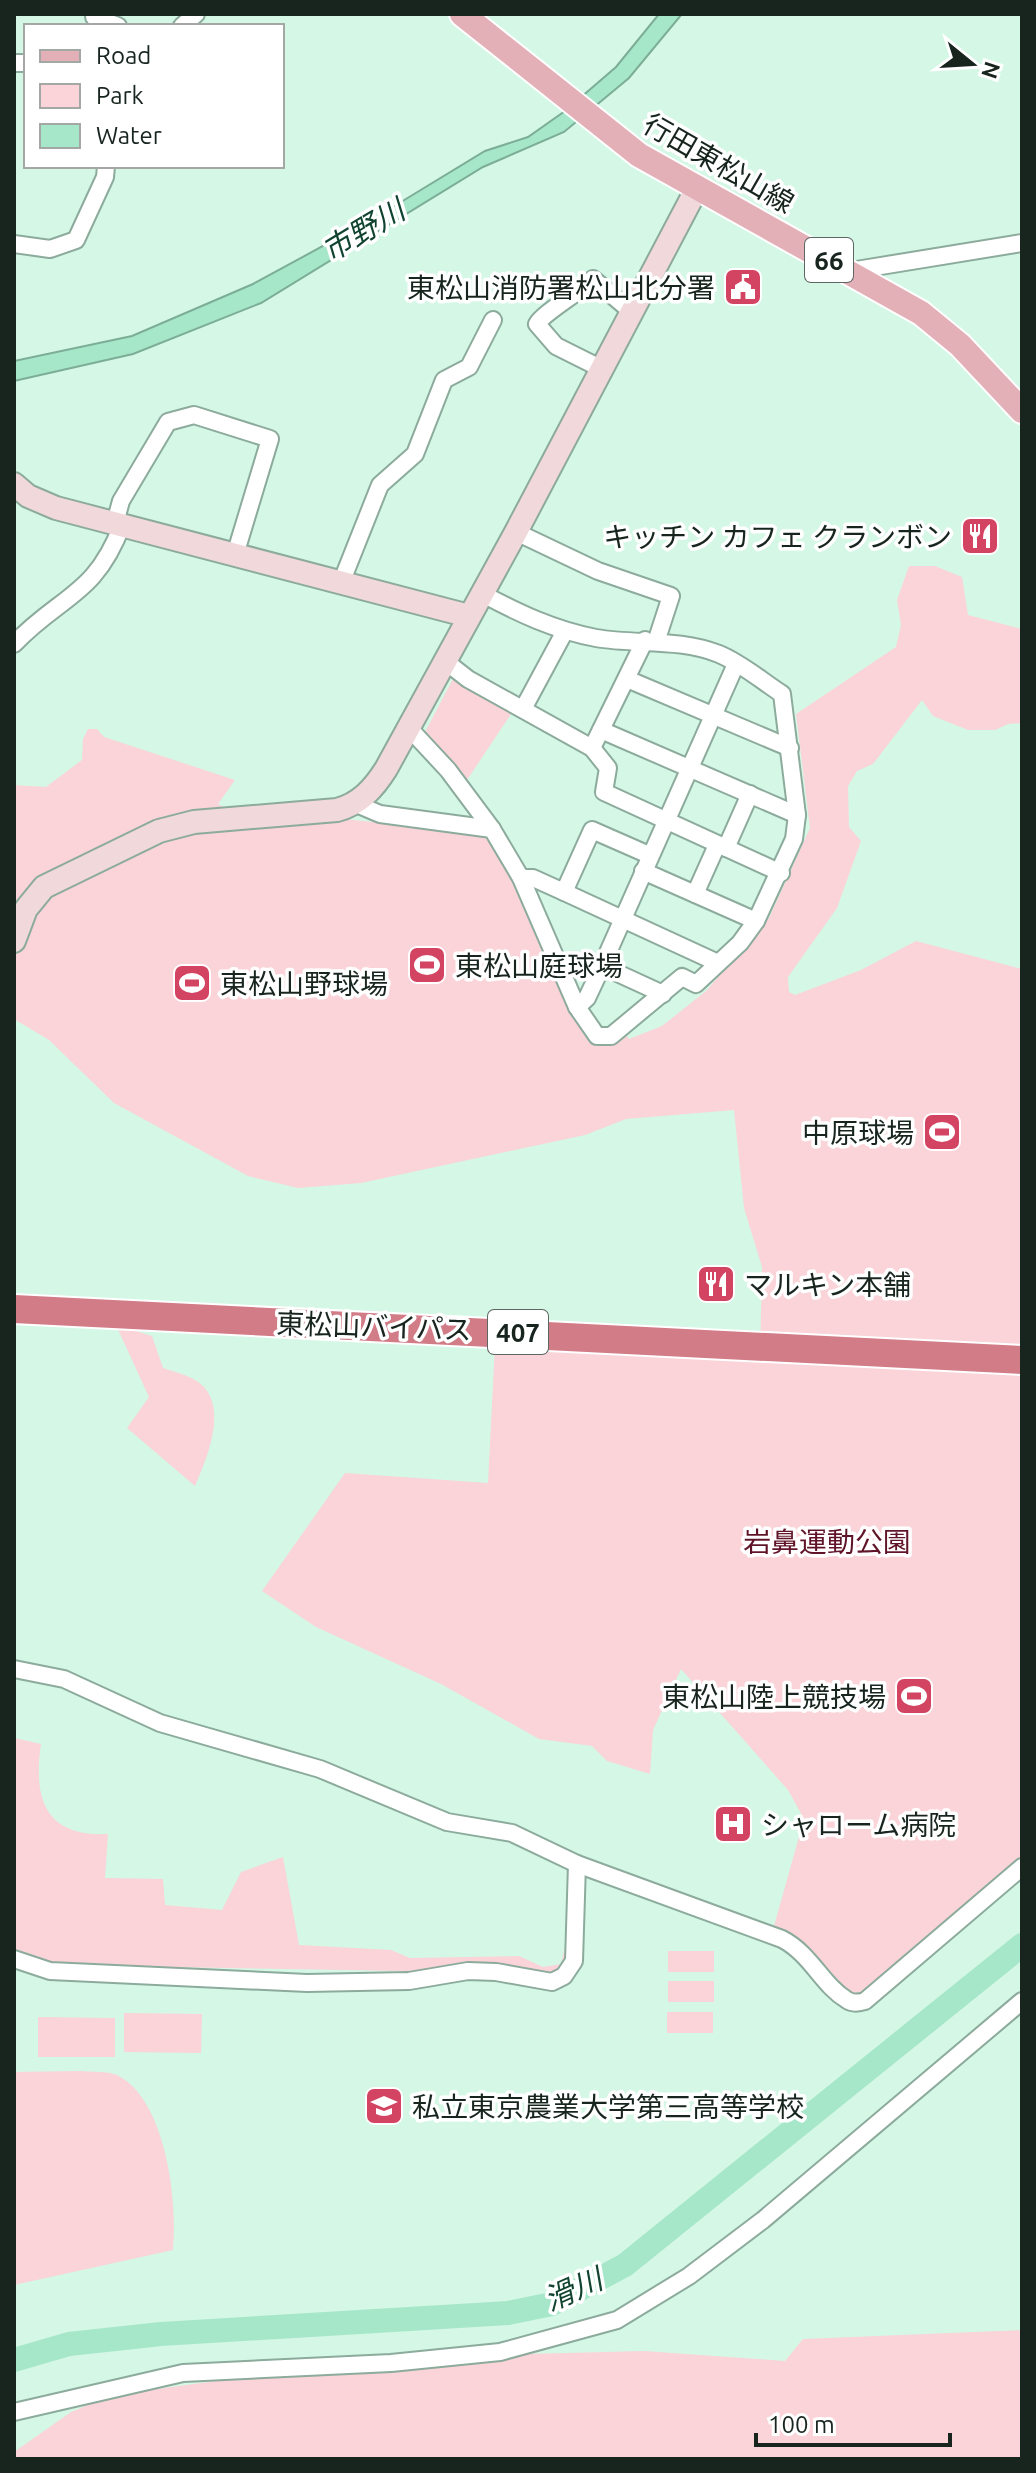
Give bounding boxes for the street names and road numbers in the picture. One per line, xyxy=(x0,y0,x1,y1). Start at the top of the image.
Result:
street label: 行田東松山線 xyxy=(638,108,800,218)
road number: 66 xyxy=(805,238,853,282)
street label: 東松山バイパス xyxy=(276,1307,472,1345)
road number: 407 xyxy=(488,1310,548,1354)

